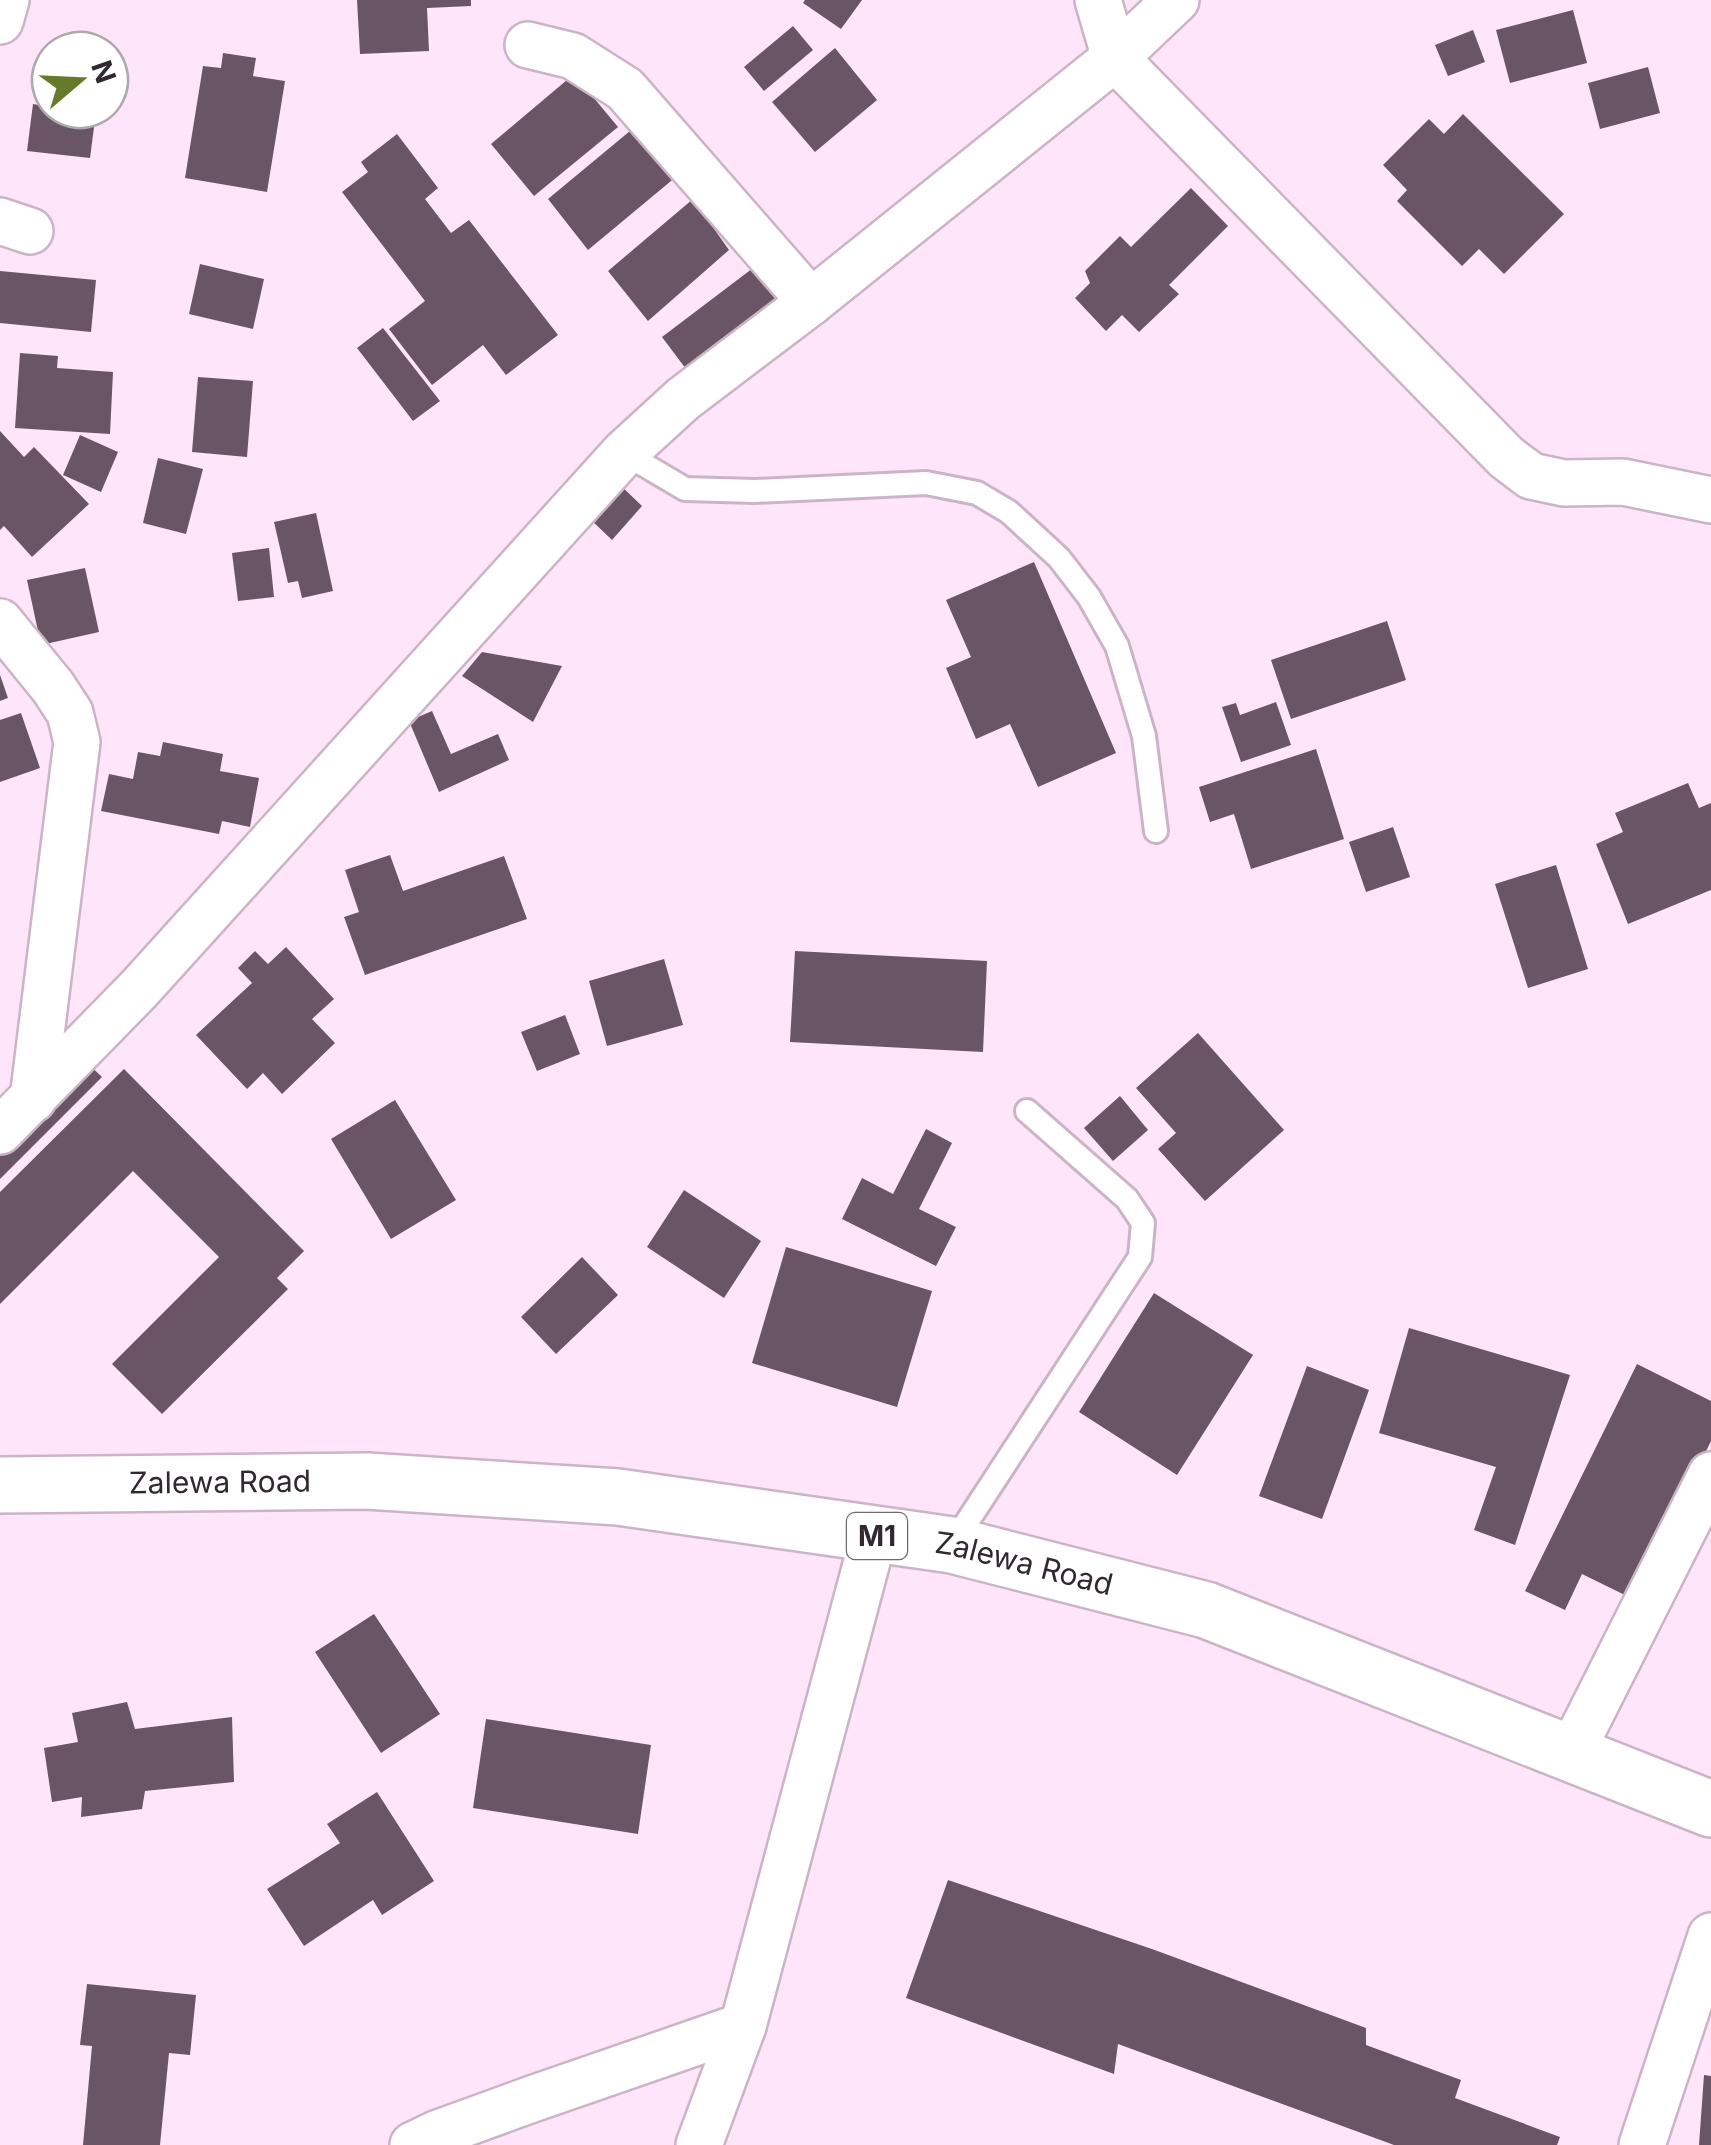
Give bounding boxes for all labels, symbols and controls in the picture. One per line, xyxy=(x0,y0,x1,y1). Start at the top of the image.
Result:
north arrow xyxy=(30,30,130,130)
text: N xyxy=(84,56,123,87)
street label: Zalewa Road xyxy=(129,1463,311,1501)
road number: M1 xyxy=(847,1513,907,1559)
street label: Zalewa Road xyxy=(933,1524,1117,1602)

